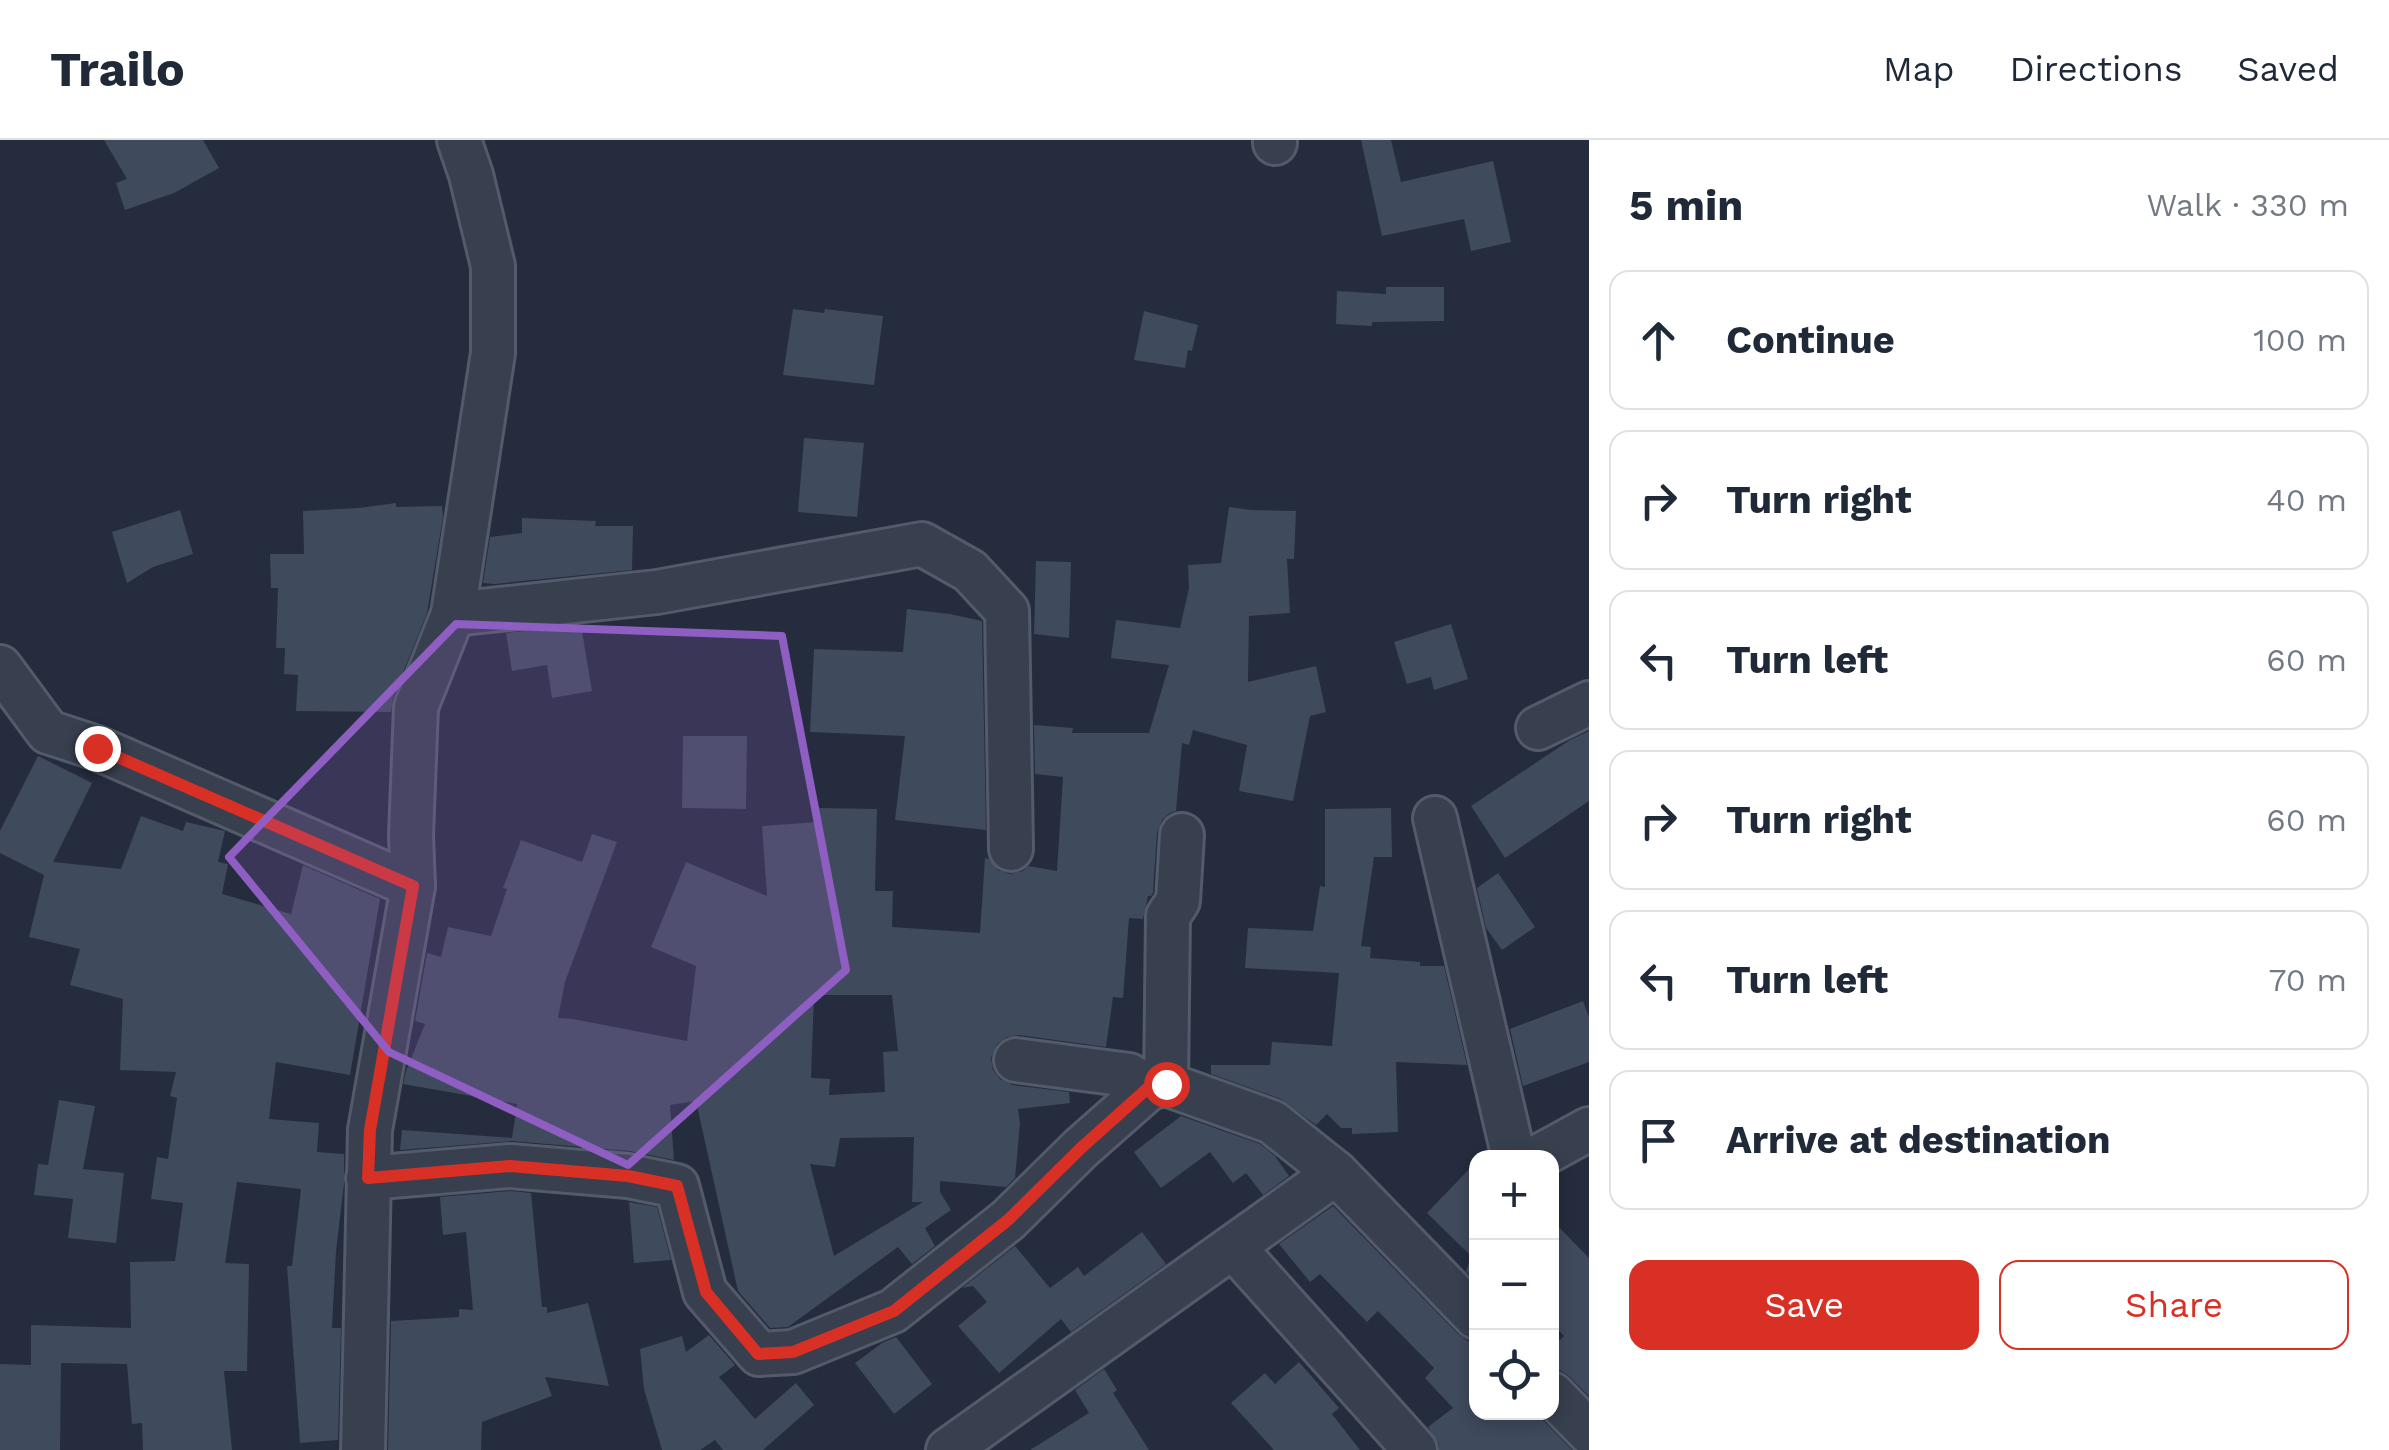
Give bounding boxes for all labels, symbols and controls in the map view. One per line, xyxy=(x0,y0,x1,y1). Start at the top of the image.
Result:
text: Trailo xyxy=(50,41,185,98)
text: Map xyxy=(1883,48,1954,90)
text: Directions xyxy=(2009,48,2182,90)
text: Saved xyxy=(2237,48,2339,90)
text: 5 min xyxy=(1629,181,1743,230)
text: Walk · 330 m xyxy=(2147,186,2349,224)
icon: ahead xyxy=(1631,313,1686,368)
text: Continue xyxy=(1726,318,1895,362)
text: 100 m xyxy=(2253,321,2347,359)
icon: right xyxy=(1631,473,1686,528)
text: Turn right xyxy=(1726,478,1912,522)
text: 40 m xyxy=(2266,481,2347,519)
icon: left xyxy=(1631,633,1686,688)
text: Turn left xyxy=(1726,638,1888,682)
text: 60 m xyxy=(2266,641,2347,679)
route end xyxy=(75,726,121,772)
icon: right xyxy=(1631,793,1686,848)
text: Turn right xyxy=(1726,798,1912,842)
text: 60 m xyxy=(2266,801,2347,839)
icon: left xyxy=(1631,953,1686,1008)
text: Turn left xyxy=(1726,958,1888,1002)
text: 70 m xyxy=(2268,961,2347,999)
route start xyxy=(1144,1062,1190,1108)
icon: arrive xyxy=(1631,1113,1686,1168)
text: Arrive at destination xyxy=(1726,1118,2111,1162)
map controls xyxy=(1469,1150,1559,1420)
button: + xyxy=(1469,1150,1559,1240)
button: − xyxy=(1469,1240,1559,1330)
button: Save xyxy=(1629,1260,1979,1350)
button: Share xyxy=(1999,1260,2349,1350)
button: locate xyxy=(1469,1330,1559,1420)

